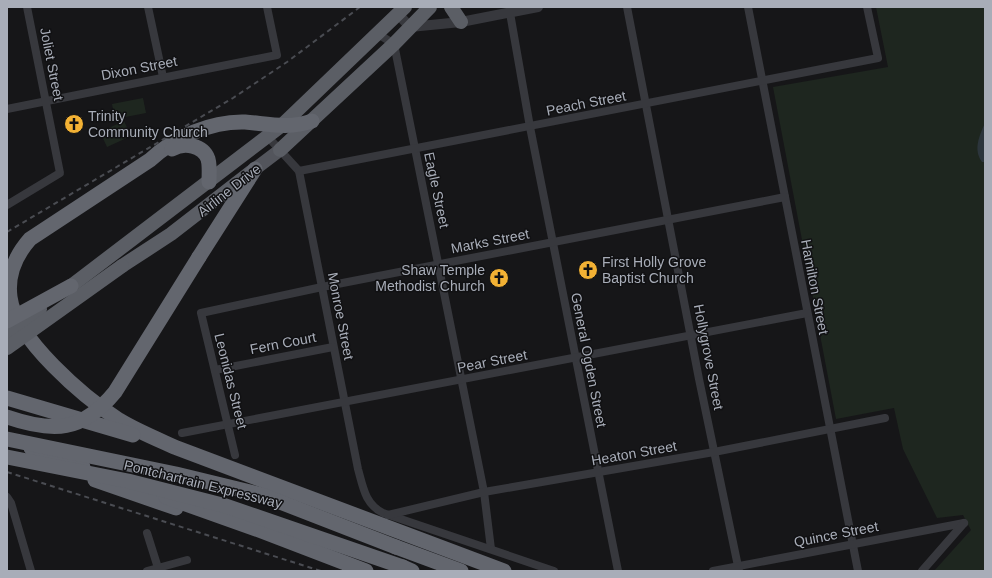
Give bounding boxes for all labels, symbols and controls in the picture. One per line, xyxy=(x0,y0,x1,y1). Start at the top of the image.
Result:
street label: Joliet Street xyxy=(37,26,67,102)
street label: Dixon Street xyxy=(100,53,178,83)
street label: Peach Street xyxy=(545,87,627,119)
place label: Trinity Community Church xyxy=(88,108,208,140)
church icon: Trinity Community Church xyxy=(63,113,85,135)
street label: Eagle Street xyxy=(421,151,453,229)
street label: Airline Drive xyxy=(194,160,264,220)
street label: Marks Street xyxy=(450,226,531,256)
street label: Hamilton Street xyxy=(798,238,832,336)
place label: First Holly Grove Baptist Church xyxy=(602,254,706,286)
church icon: First Holly Grove Baptist Church xyxy=(577,259,599,281)
place label: Shaw Temple Methodist Church xyxy=(375,262,485,294)
church icon: Shaw Temple Methodist Church xyxy=(488,267,510,289)
street label: Monroe Street xyxy=(325,271,357,361)
street label: General Ogden Street xyxy=(568,291,610,429)
street label: Hollygrove Street xyxy=(691,303,727,411)
street label: Fern Court xyxy=(249,329,317,357)
street label: Leonidas Street xyxy=(211,331,251,431)
street label: Pear Street xyxy=(456,346,528,376)
street label: Heaton Street xyxy=(590,438,678,468)
street label: Pontchartrain Expressway xyxy=(122,457,284,511)
street label: Quince Street xyxy=(792,518,880,550)

